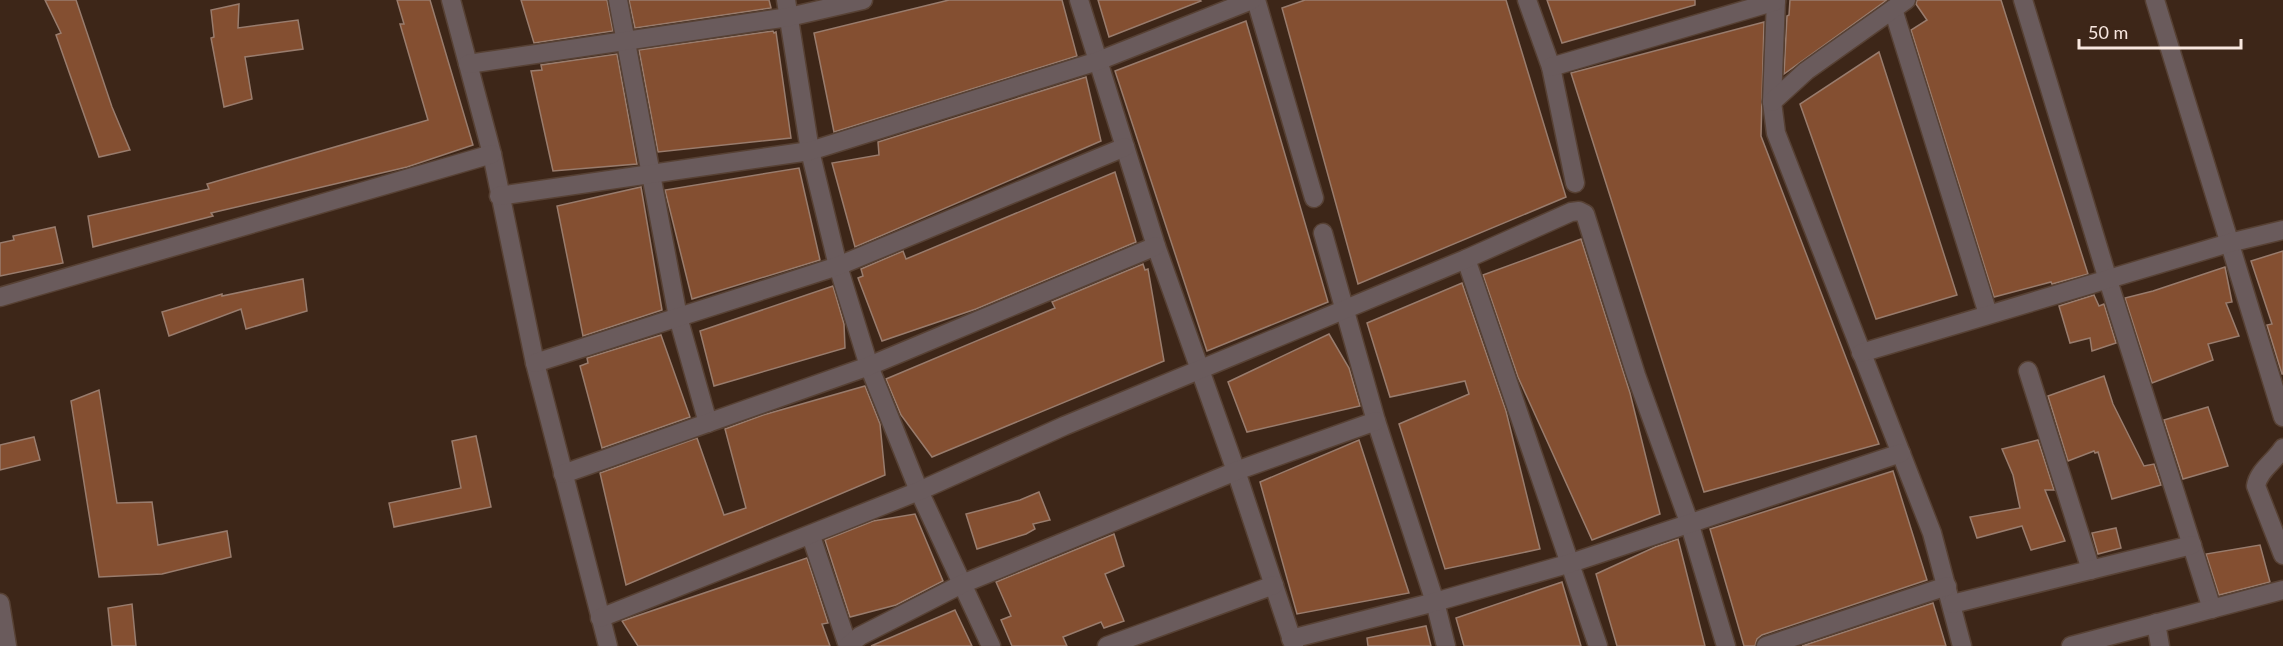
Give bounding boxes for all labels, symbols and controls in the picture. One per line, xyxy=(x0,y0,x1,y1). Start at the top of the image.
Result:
scale bar xyxy=(2079,12,2241,50)
text: 50 m xyxy=(2088,21,2128,43)

